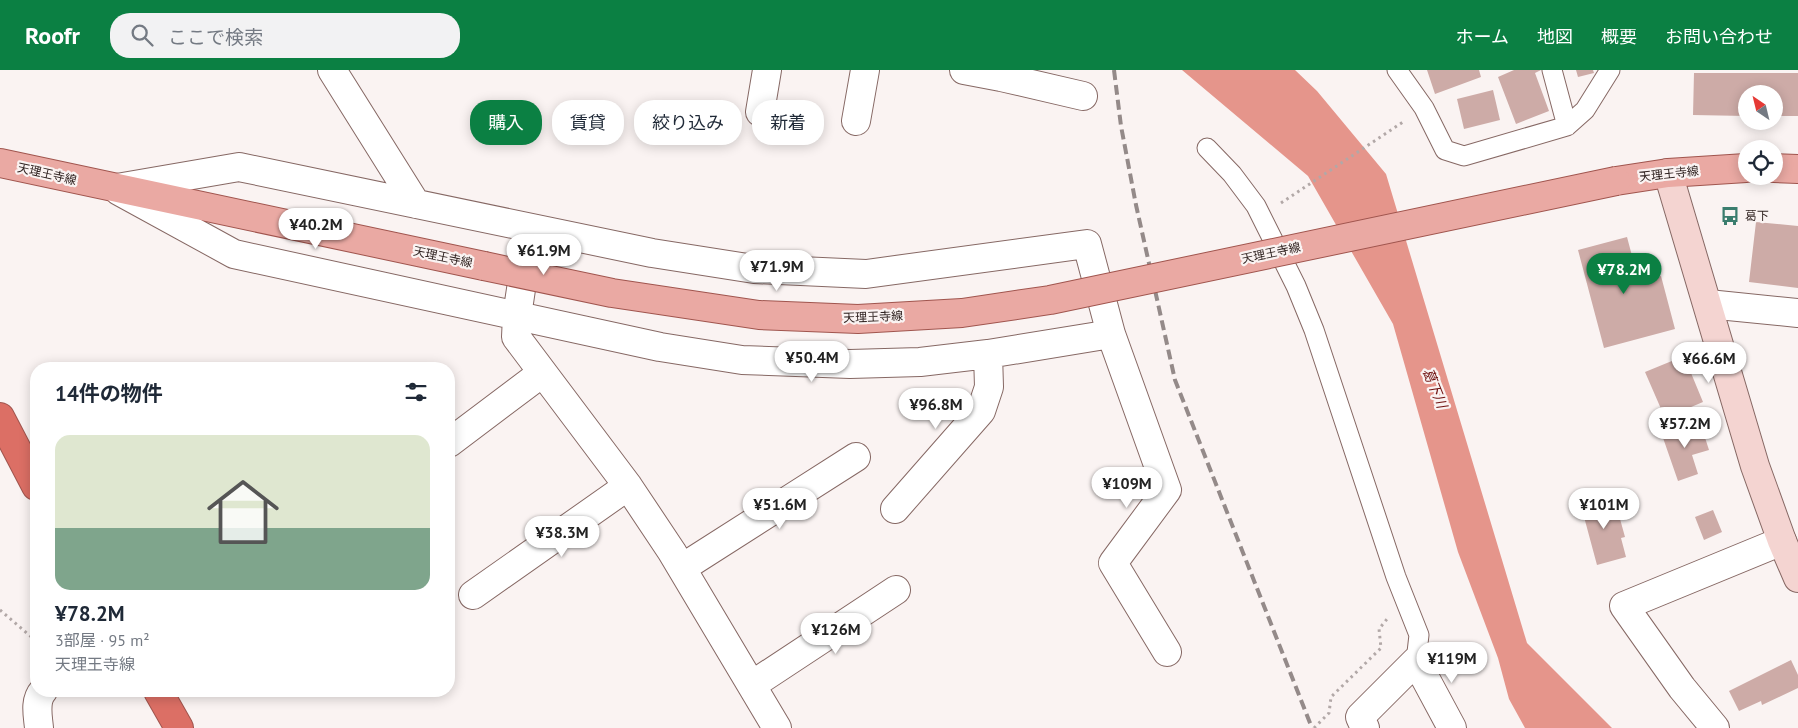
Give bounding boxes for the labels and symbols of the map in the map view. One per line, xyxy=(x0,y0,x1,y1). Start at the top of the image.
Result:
north arrow xyxy=(1738,85,1782,130)
street label: 天理王寺線 xyxy=(16,159,78,188)
street label: 天理王寺線 xyxy=(1638,163,1700,184)
bus stop icon: 葛下 xyxy=(1719,205,1741,227)
pin: ¥40.2M xyxy=(275,208,357,250)
place label: 葛下 xyxy=(1745,208,1769,223)
pin: ¥61.9M xyxy=(503,234,585,276)
street label: 天理王寺線 xyxy=(1240,239,1302,266)
street label: 天理王寺線 xyxy=(412,243,474,270)
pin: ¥71.9M xyxy=(736,250,818,292)
pin: ¥78.2M xyxy=(1583,252,1665,295)
street label: 天理王寺線 xyxy=(843,308,903,325)
pin: ¥50.4M xyxy=(771,340,853,383)
pin: ¥66.6M xyxy=(1668,342,1750,384)
water label: 葛下川 xyxy=(1419,365,1452,413)
pin: ¥96.8M xyxy=(895,388,977,430)
pin: ¥57.2M xyxy=(1644,406,1726,449)
pin: ¥109M xyxy=(1092,466,1162,509)
pin: ¥51.6M xyxy=(739,488,821,530)
pin: ¥101M xyxy=(1569,488,1639,530)
pin: ¥38.3M xyxy=(521,516,603,558)
pin: ¥126M xyxy=(801,612,871,655)
pin: ¥119M xyxy=(1417,642,1487,684)

